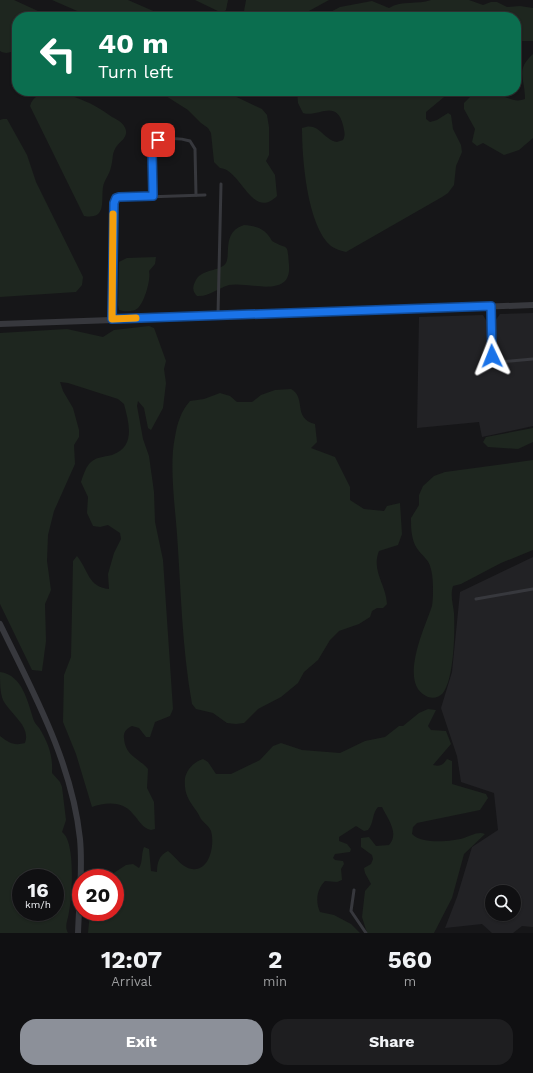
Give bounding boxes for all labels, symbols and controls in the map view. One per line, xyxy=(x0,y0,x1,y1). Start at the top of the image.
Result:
text: 40 m xyxy=(98,27,168,60)
icon: left xyxy=(32,28,84,80)
text: Turn left xyxy=(98,61,173,82)
pin xyxy=(141,123,175,157)
icon: arrive xyxy=(147,129,169,151)
position arrow xyxy=(471,335,513,377)
speed limit sign: 20 xyxy=(72,869,124,921)
text: 16 xyxy=(28,878,48,902)
map controls xyxy=(485,885,521,921)
button: search xyxy=(485,885,521,921)
text: km/h xyxy=(25,899,51,910)
text: 12:07 xyxy=(101,946,162,974)
text: 2 xyxy=(268,946,282,974)
text: 560 xyxy=(388,946,432,974)
text: Arrival xyxy=(111,974,152,989)
text: min xyxy=(263,974,287,989)
text: m xyxy=(404,974,416,989)
button: Exit xyxy=(20,1019,263,1065)
button: Share xyxy=(271,1019,513,1065)

